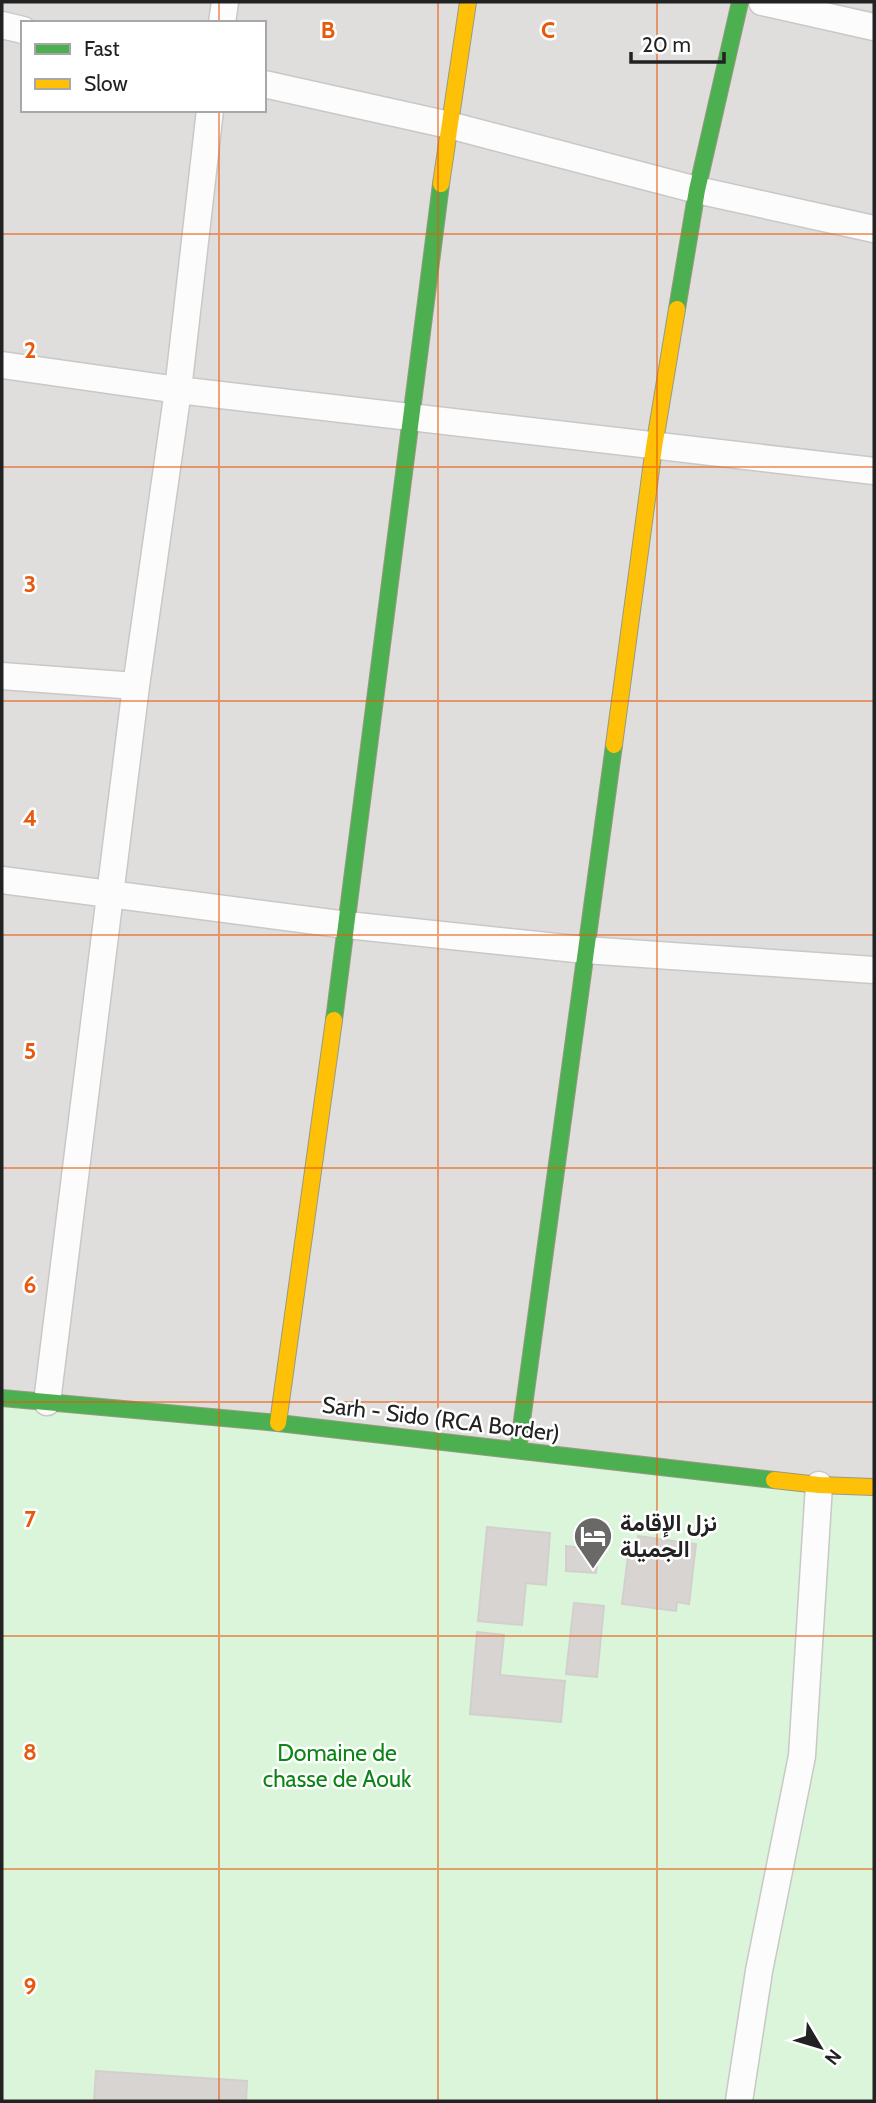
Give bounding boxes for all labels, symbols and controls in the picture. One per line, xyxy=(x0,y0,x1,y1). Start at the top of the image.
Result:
text: B xyxy=(321,16,335,44)
text: C xyxy=(541,16,555,44)
legend xyxy=(21,21,266,112)
scale bar xyxy=(631,21,724,65)
text: 20 m xyxy=(642,32,691,57)
text: Fast xyxy=(84,36,120,61)
text: Slow xyxy=(84,71,128,96)
text: 2 xyxy=(24,336,36,364)
text: 3 xyxy=(24,570,36,598)
text: 4 xyxy=(23,804,37,832)
text: 5 xyxy=(24,1037,36,1065)
text: 6 xyxy=(24,1271,36,1299)
street label: Sarh - Sido (RCA Border) xyxy=(321,1391,561,1447)
text: 7 xyxy=(24,1505,36,1533)
place label: نزل الإقامة الجميلة xyxy=(620,1509,717,1563)
hotel icon: نزل الإقامة الجميلة xyxy=(572,1515,614,1570)
text: 8 xyxy=(23,1738,37,1766)
park label: Domaine de chasse de Aouk xyxy=(263,1739,412,1793)
text: 9 xyxy=(24,1972,36,2000)
north arrow xyxy=(785,2012,855,2082)
text: N xyxy=(820,2045,846,2070)

